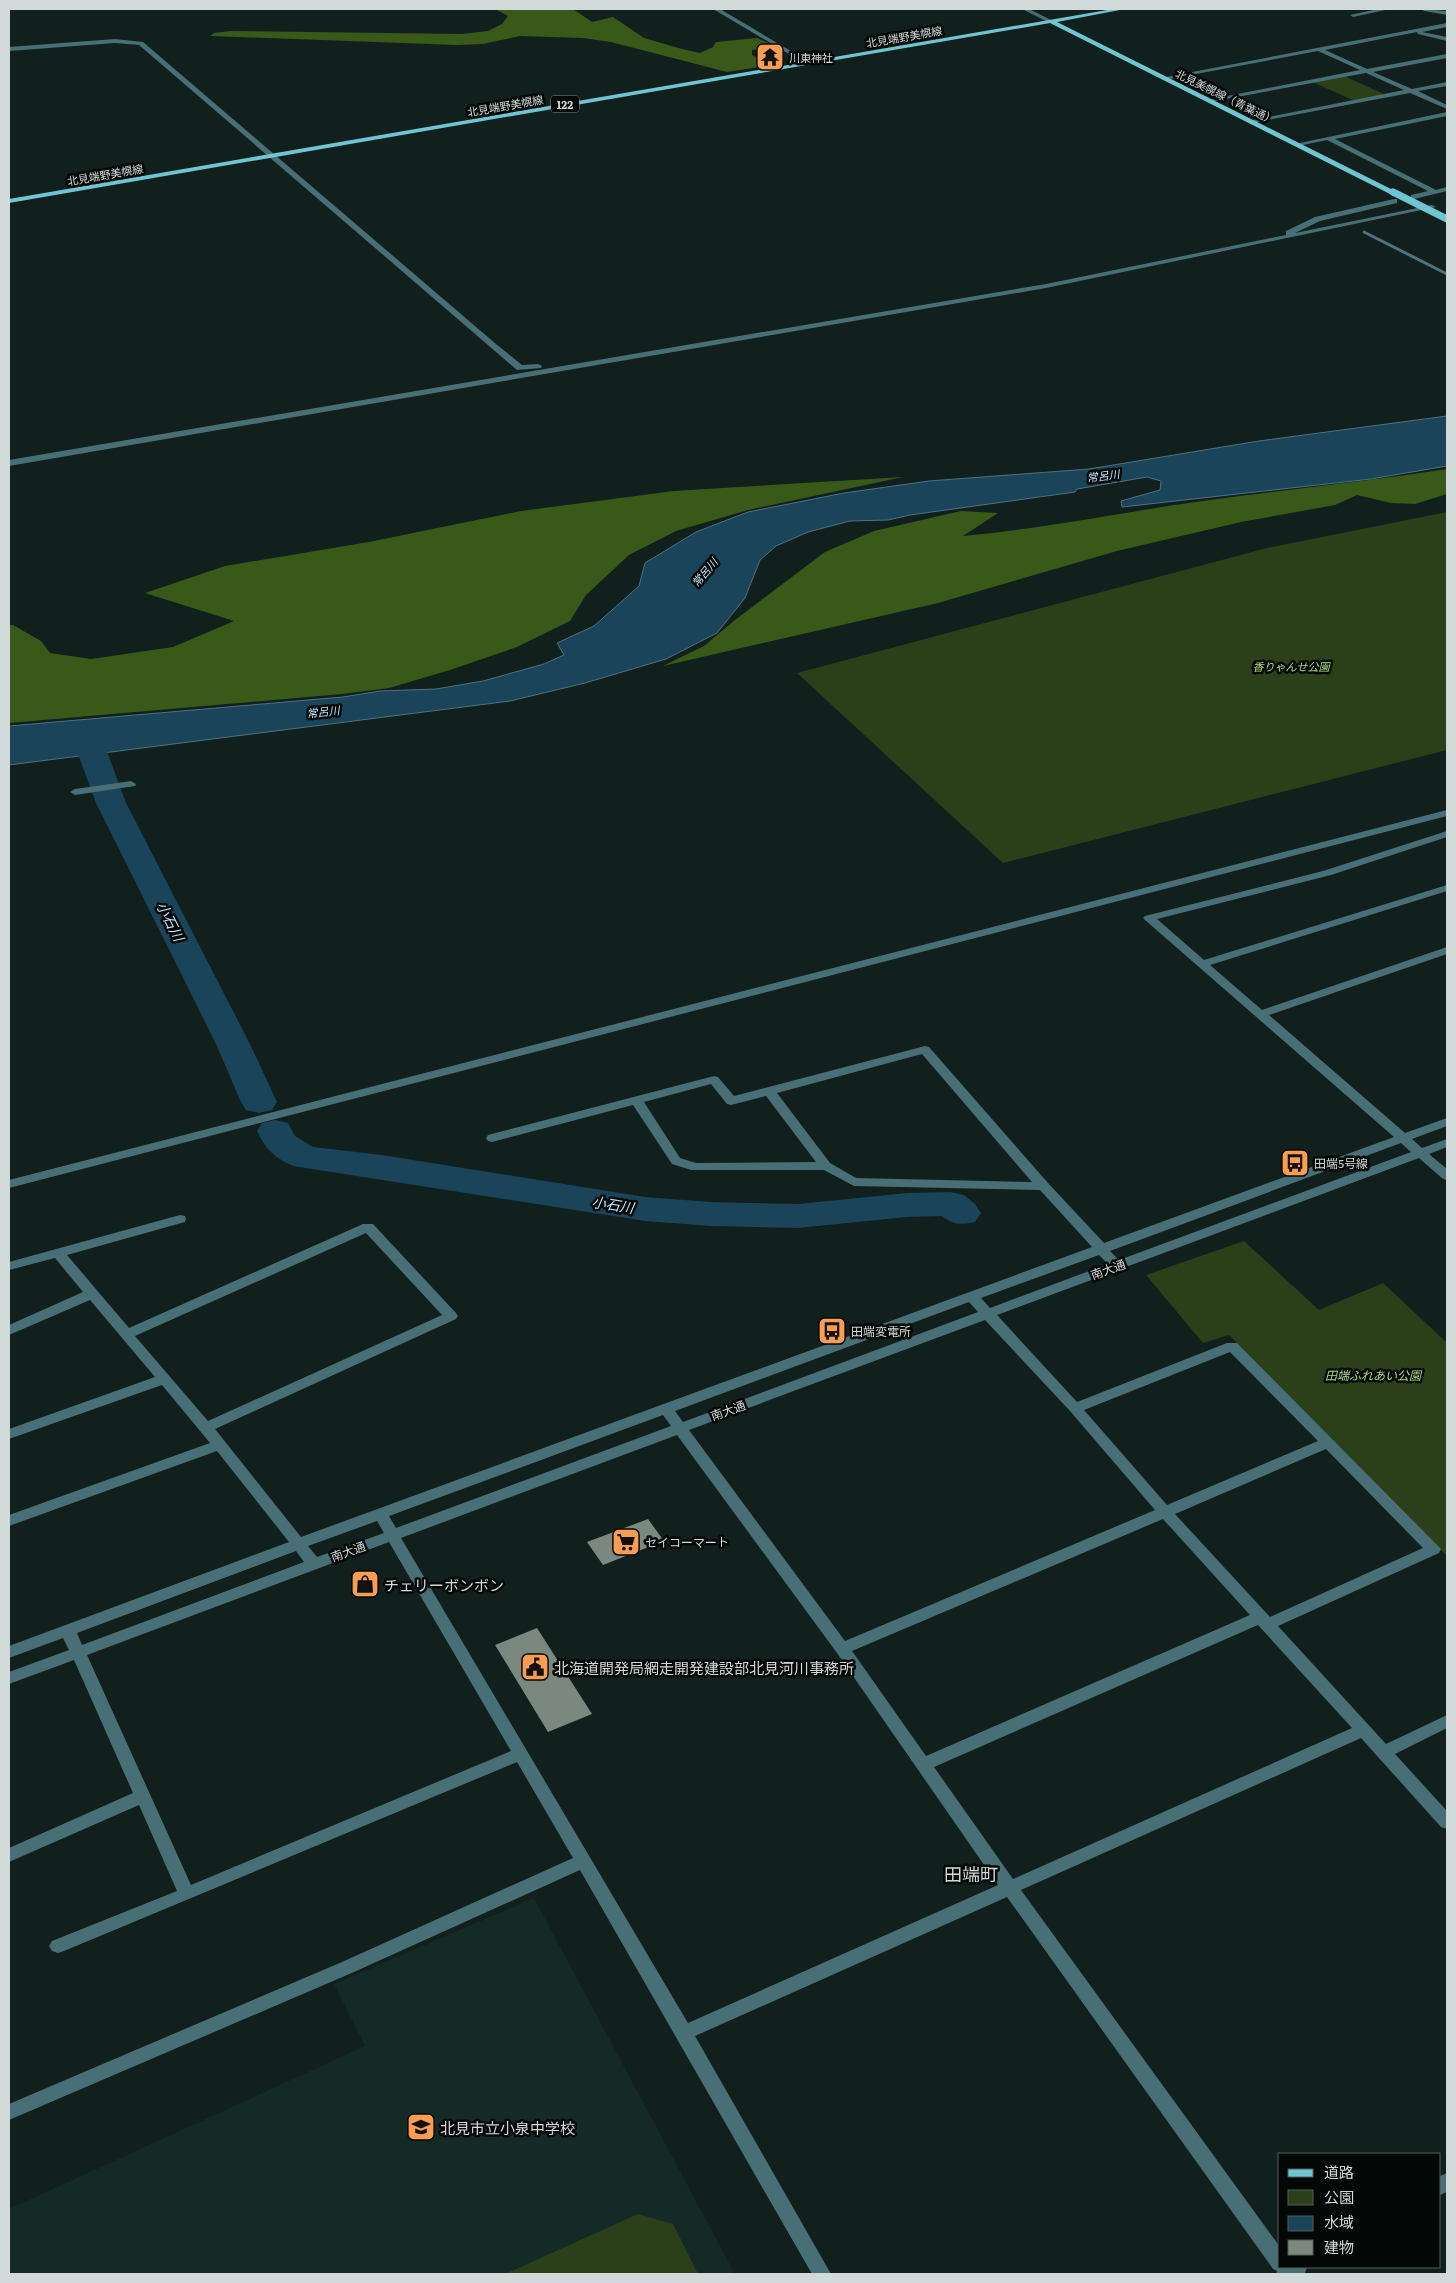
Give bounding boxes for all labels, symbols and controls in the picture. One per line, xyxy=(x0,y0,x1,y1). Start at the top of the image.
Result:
street label: 北見端野美幌線 xyxy=(865,21,943,51)
temple icon: 川東神社 xyxy=(755,42,785,72)
place label: 川東神社 xyxy=(789,49,833,65)
street label: 北見美幌線（青葉通） xyxy=(1173,65,1279,127)
street label: 北見端野美幌線 xyxy=(466,90,544,120)
road number: 122 xyxy=(551,96,579,112)
street label: 北見端野美幌線 xyxy=(66,159,144,189)
water label: 常呂川 xyxy=(1086,465,1121,485)
water label: 常呂川 xyxy=(687,553,721,590)
park label: 香りゃんせ公園 xyxy=(1253,658,1331,674)
water label: 常呂川 xyxy=(306,701,341,721)
water label: 小石川 xyxy=(153,898,190,946)
bus stop icon: 田端5号線 xyxy=(1280,1148,1310,1178)
place label: 田端5号線 xyxy=(1314,1154,1368,1172)
water label: 小石川 xyxy=(591,1191,637,1217)
street label: 南大通 xyxy=(1088,1254,1128,1284)
bus stop icon: 田端変電所 xyxy=(817,1316,847,1346)
place label: 田端変電所 xyxy=(851,1322,911,1340)
park label: 田端ふれあい公園 xyxy=(1325,1366,1423,1384)
street label: 南大通 xyxy=(708,1395,748,1425)
supermarket icon: セイコーマート xyxy=(611,1527,641,1557)
place label: セイコーマート xyxy=(645,1533,729,1551)
street label: 南大通 xyxy=(328,1536,368,1566)
shop icon: チェリーボンボン xyxy=(350,1569,380,1599)
place label: チェリーボンボン xyxy=(384,1573,504,1596)
public building icon: 北海道開発局網走開発建設部北見河川事務所 xyxy=(520,1652,550,1682)
place label: 北海道開発局網走開発建設部北見河川事務所 xyxy=(554,1656,854,1679)
district label: 田端町 xyxy=(944,1860,998,1887)
school or university icon: 北見市立小泉中学校 xyxy=(406,2112,436,2142)
place label: 北見市立小泉中学校 xyxy=(440,2116,575,2139)
legend xyxy=(1278,2153,1441,2268)
text: 道路 xyxy=(1324,2160,1354,2183)
text: 公園 xyxy=(1324,2185,1354,2208)
text: 水域 xyxy=(1324,2210,1354,2233)
text: 建物 xyxy=(1324,2235,1354,2258)

